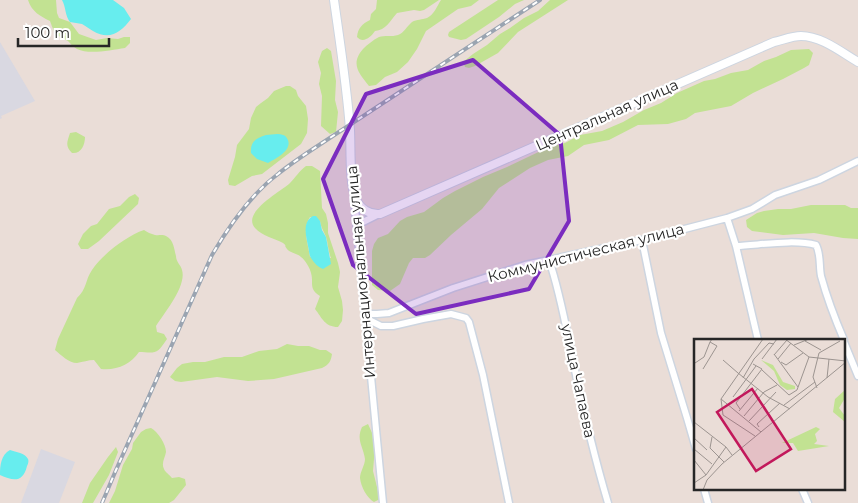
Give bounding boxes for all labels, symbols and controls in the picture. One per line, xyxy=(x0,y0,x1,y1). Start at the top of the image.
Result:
scale bar xyxy=(18,15,109,47)
text: 100 m xyxy=(25,23,70,42)
street label: Центральная улица xyxy=(532,74,681,155)
street label: Интернациональная улица xyxy=(342,165,379,379)
street label: Коммунистическая улица xyxy=(486,219,686,286)
street label: улица Чапаева xyxy=(557,321,600,440)
inset map xyxy=(694,339,846,490)

